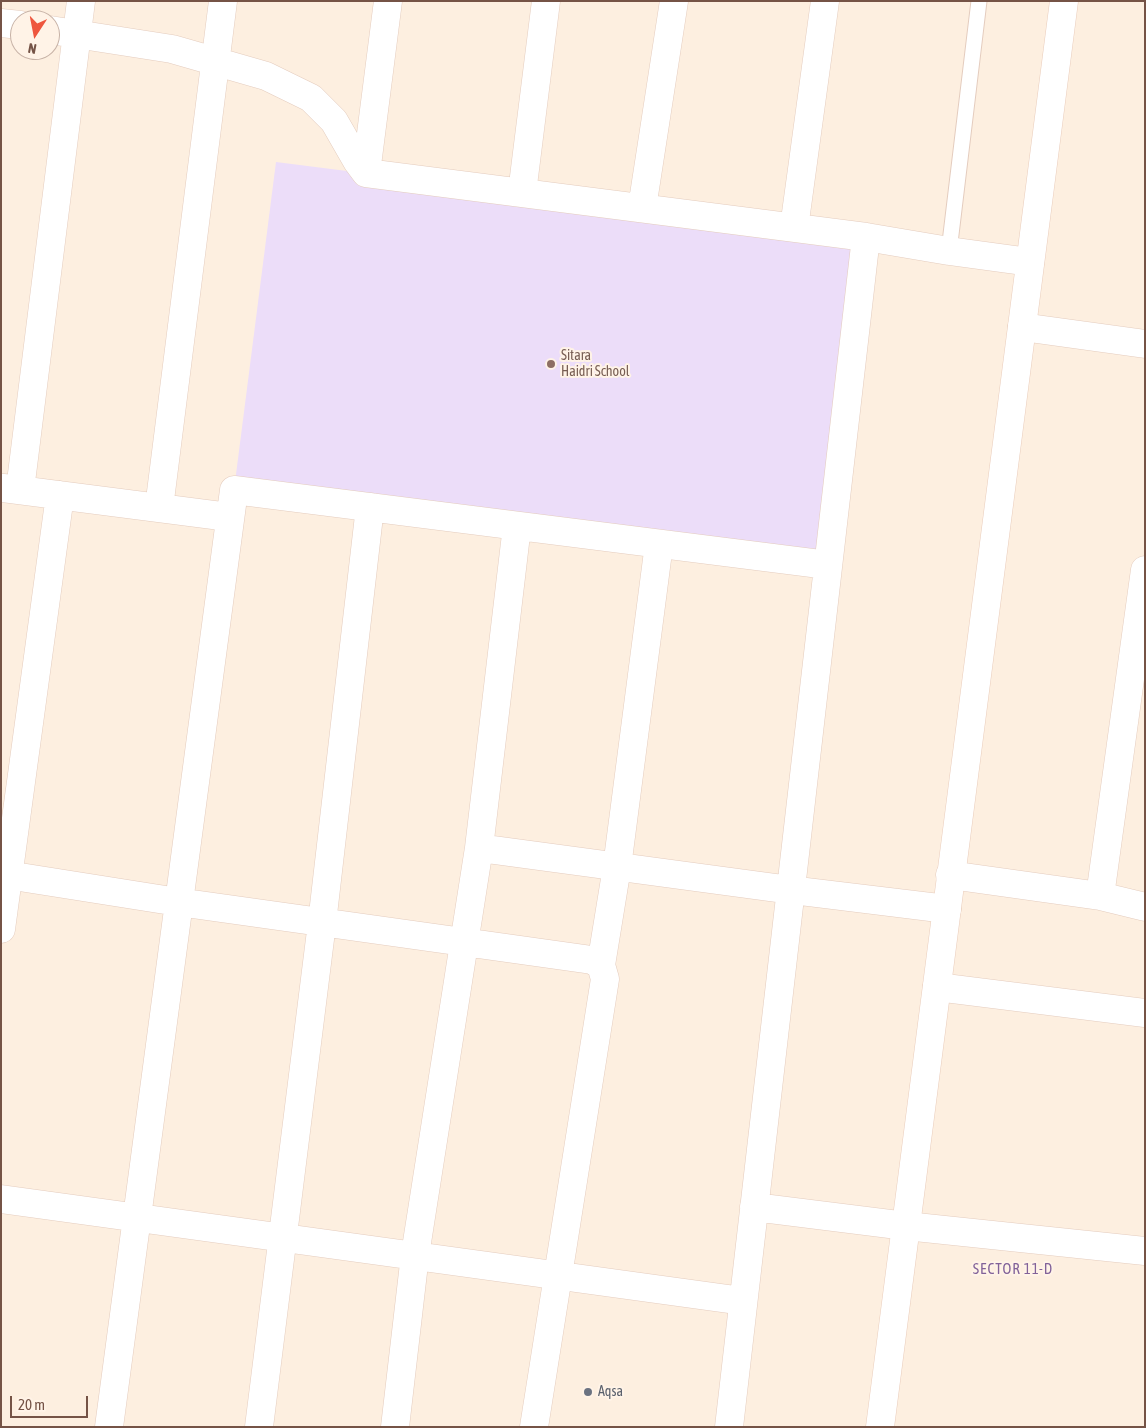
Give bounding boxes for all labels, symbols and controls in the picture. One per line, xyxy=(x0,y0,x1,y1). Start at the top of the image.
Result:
north arrow xyxy=(10,10,60,60)
text: N xyxy=(27,40,38,57)
place label: Sitara Haidri School xyxy=(561,348,629,381)
marker: Sitara Haidri School xyxy=(545,358,557,370)
district label: SECTOR 11-D xyxy=(971,1260,1055,1278)
place label: Aqsa xyxy=(598,1384,623,1400)
scale bar xyxy=(12,1386,90,1418)
marker: Aqsa xyxy=(582,1386,594,1398)
text: 20 m xyxy=(18,1396,45,1413)

